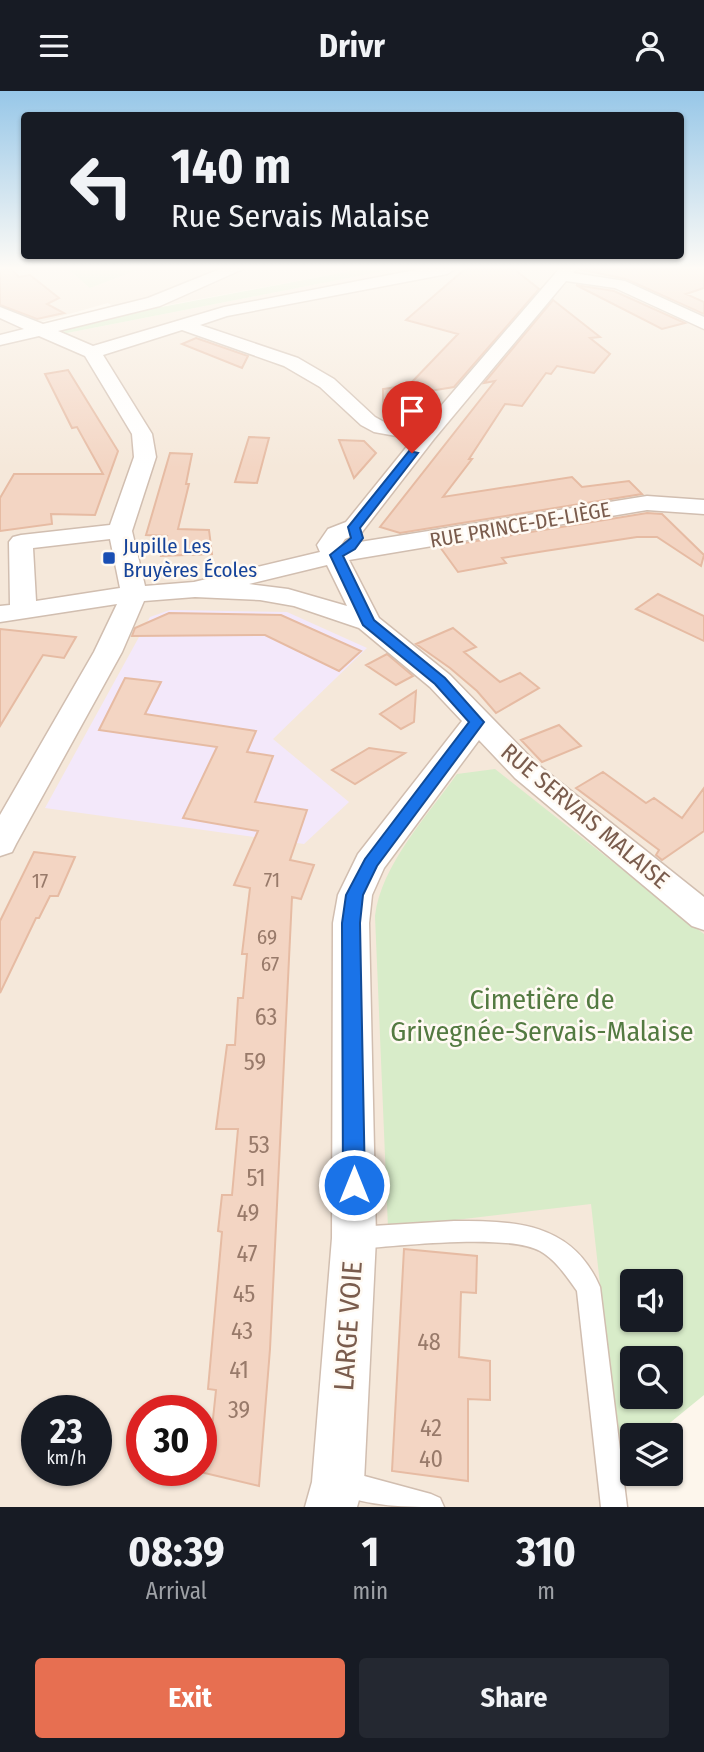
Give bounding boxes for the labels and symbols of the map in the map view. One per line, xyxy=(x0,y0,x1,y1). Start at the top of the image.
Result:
pin xyxy=(382,381,442,453)
street label: RUE PRINCE-DE-LIÈGE xyxy=(428,496,612,554)
place label: Jupille Les Bruyères Écoles xyxy=(123,533,257,583)
marker: Jupille Les Bruyères Écoles xyxy=(101,550,117,566)
street label: RUE SERVAIS MALAISE xyxy=(495,738,675,894)
house number: 71 xyxy=(264,867,280,893)
house number: 17 xyxy=(32,868,48,894)
house number: 69 xyxy=(257,924,277,950)
house number: 67 xyxy=(261,951,279,977)
park label: Cimetière de Grivegnée-Servais-Malaise xyxy=(390,983,694,1048)
house number: 63 xyxy=(255,1003,277,1031)
house number: 59 xyxy=(244,1048,266,1076)
house number: 53 xyxy=(248,1131,270,1159)
position arrow xyxy=(317,1148,391,1222)
house number: 51 xyxy=(246,1164,266,1192)
house number: 49 xyxy=(237,1199,259,1227)
house number: 47 xyxy=(237,1240,258,1268)
street label: LARGE VOIE xyxy=(327,1260,369,1392)
house number: 45 xyxy=(233,1280,255,1308)
house number: 43 xyxy=(231,1317,253,1345)
house number: 48 xyxy=(417,1328,441,1356)
house number: 41 xyxy=(229,1356,249,1384)
speed limit sign: 30 xyxy=(126,1395,217,1486)
house number: 39 xyxy=(228,1396,250,1424)
house number: 42 xyxy=(420,1414,442,1442)
house number: 40 xyxy=(419,1445,443,1473)

